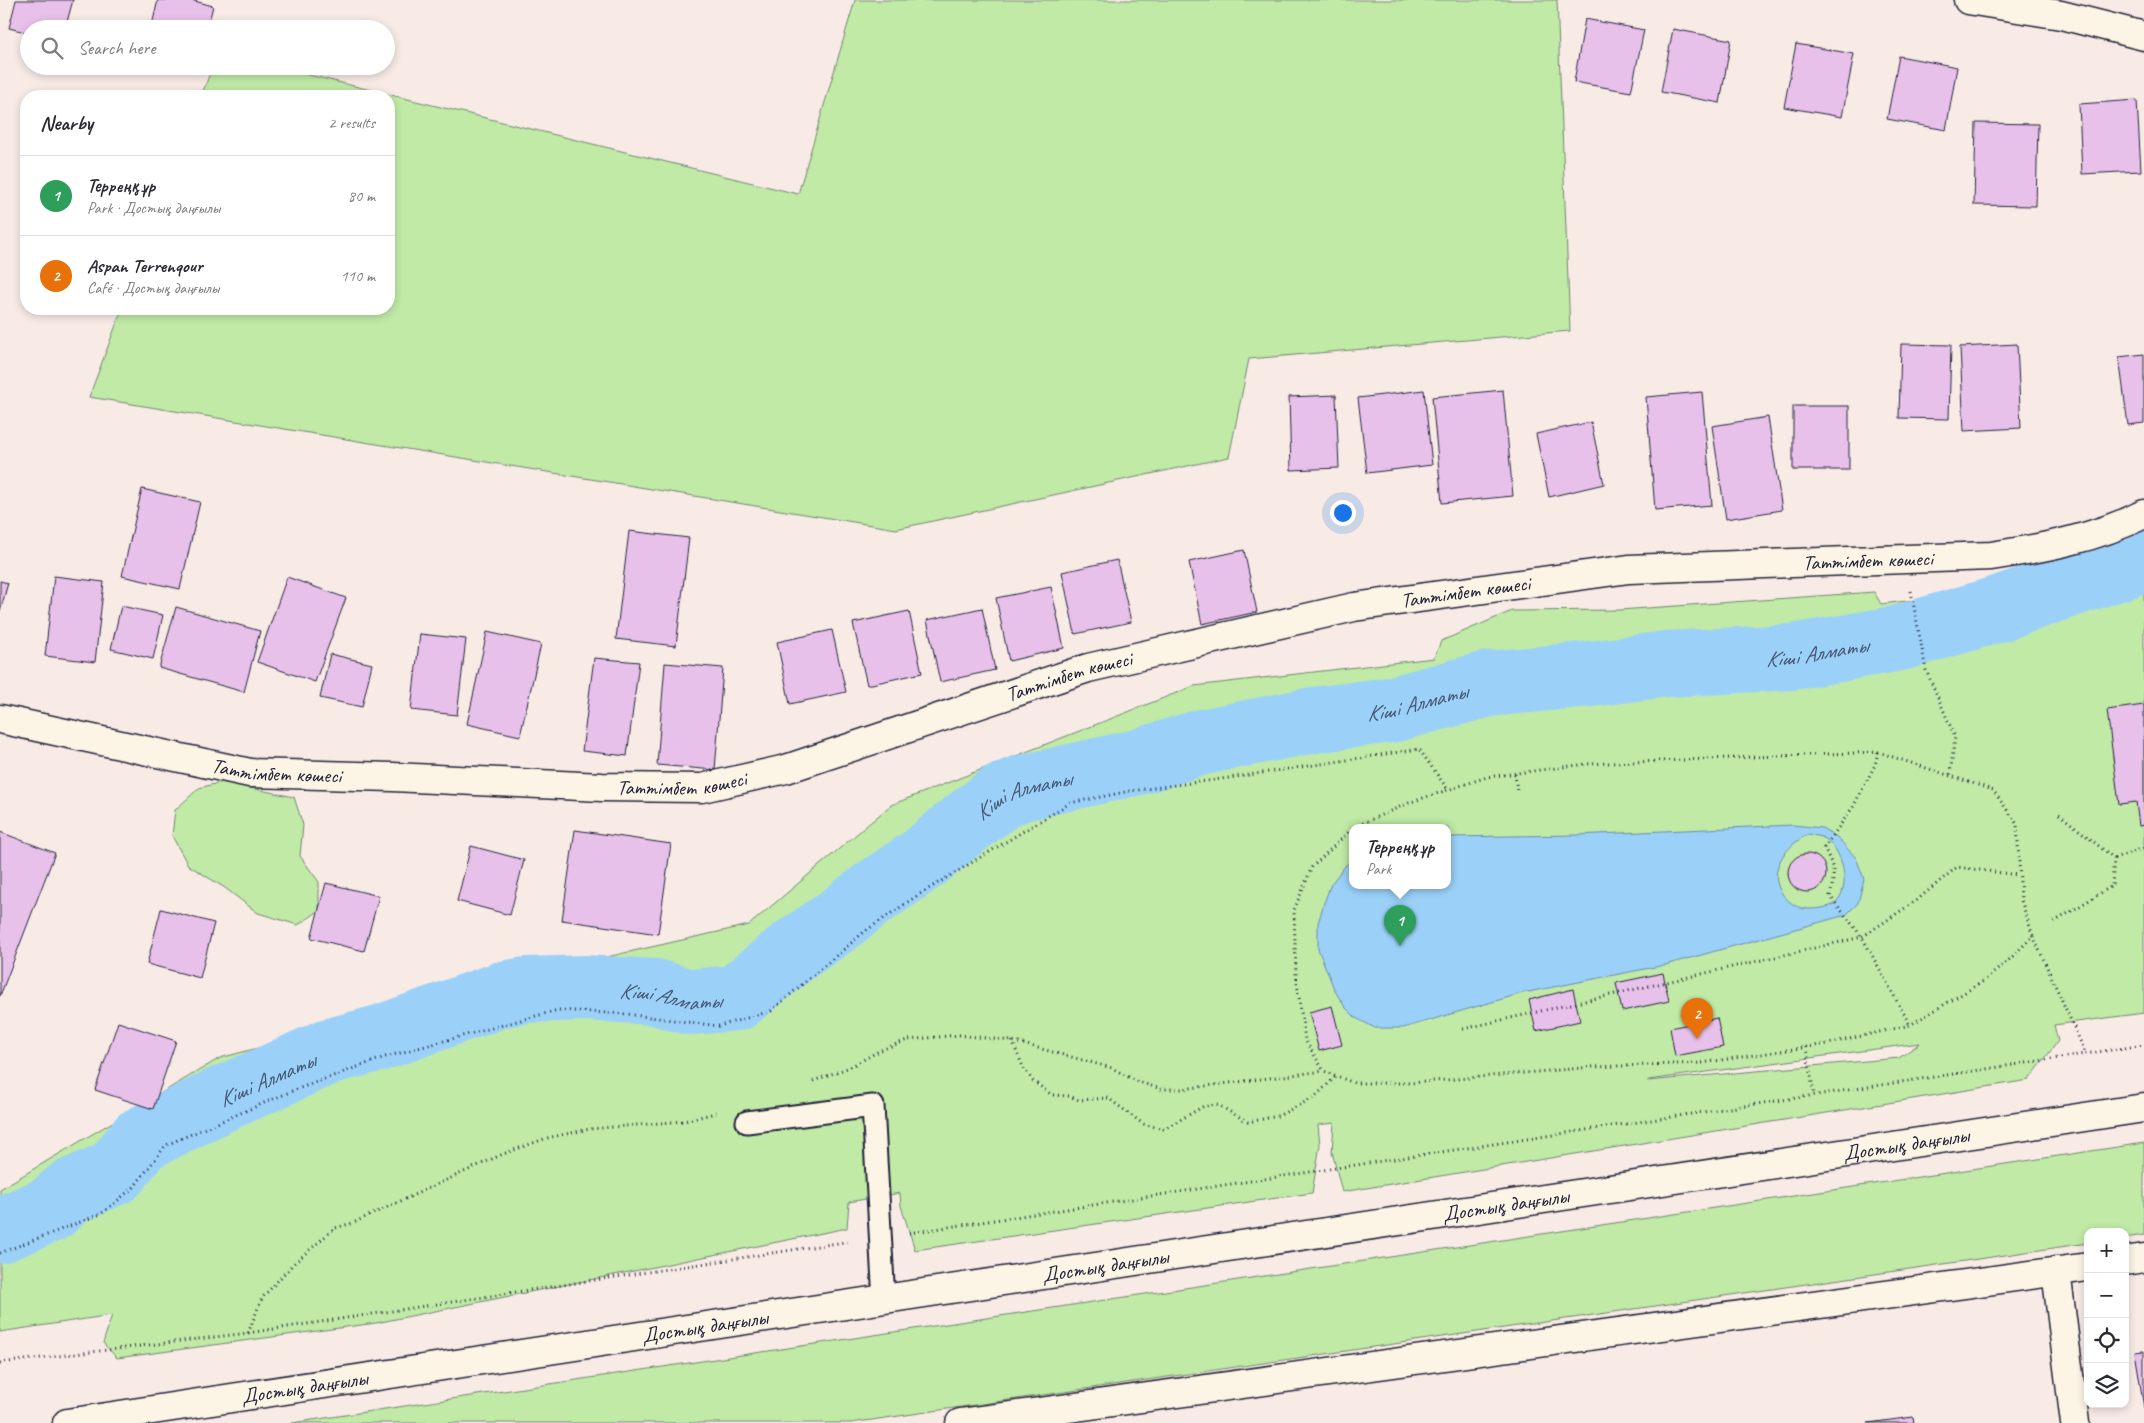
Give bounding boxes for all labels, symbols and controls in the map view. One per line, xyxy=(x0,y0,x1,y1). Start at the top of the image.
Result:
search box xyxy=(20,20,395,75)
icon: search xyxy=(38,34,66,62)
text: Search here xyxy=(78,36,155,60)
text: Nearby xyxy=(40,110,93,136)
text: 2 results xyxy=(328,113,375,133)
text: Терреңқұр xyxy=(87,174,155,198)
text: 1 xyxy=(52,186,60,206)
text: 80 m xyxy=(348,186,375,206)
text: Park · Достық даңғылы xyxy=(87,198,220,218)
text: Aspan Terrenqour xyxy=(87,254,203,278)
text: 2 xyxy=(52,266,60,286)
text: 110 m xyxy=(341,266,375,286)
text: Café · Достық даңғылы xyxy=(87,278,219,298)
your location xyxy=(1330,500,1356,526)
street label: Таттімбет көшесі xyxy=(1802,545,1936,576)
street label: Таттімбет көшесі xyxy=(1399,569,1535,613)
water label: Кіші Алматы xyxy=(1765,630,1873,673)
street label: Таттімбет көшесі xyxy=(1002,645,1137,708)
water label: Кіші Алматы xyxy=(1365,676,1474,728)
street label: Таттімбет көшесі xyxy=(209,752,345,789)
water label: Кіші Алматы xyxy=(969,764,1077,827)
street label: Таттімбет көшесі xyxy=(617,765,752,801)
popup xyxy=(1349,824,1451,889)
text: Терреңқұр xyxy=(1366,835,1434,859)
text: Park xyxy=(1366,859,1391,879)
pin: 1 xyxy=(1384,905,1416,946)
water label: Кіші Алматы xyxy=(619,977,725,1017)
pin: 2 xyxy=(1681,998,1713,1039)
water label: Кіші Алматы xyxy=(214,1045,323,1114)
street label: Достық даңғылы xyxy=(1841,1121,1973,1167)
street label: Достық даңғылы xyxy=(1441,1182,1572,1227)
map controls xyxy=(2084,1228,2129,1408)
button: + xyxy=(2084,1228,2129,1273)
street label: Достық даңғылы xyxy=(1040,1243,1172,1288)
button: − xyxy=(2084,1273,2129,1318)
street label: Достық даңғылы xyxy=(640,1304,772,1349)
button: locate xyxy=(2084,1318,2129,1363)
button: layers xyxy=(2084,1363,2129,1408)
street label: Достық даңғылы xyxy=(239,1364,371,1409)

